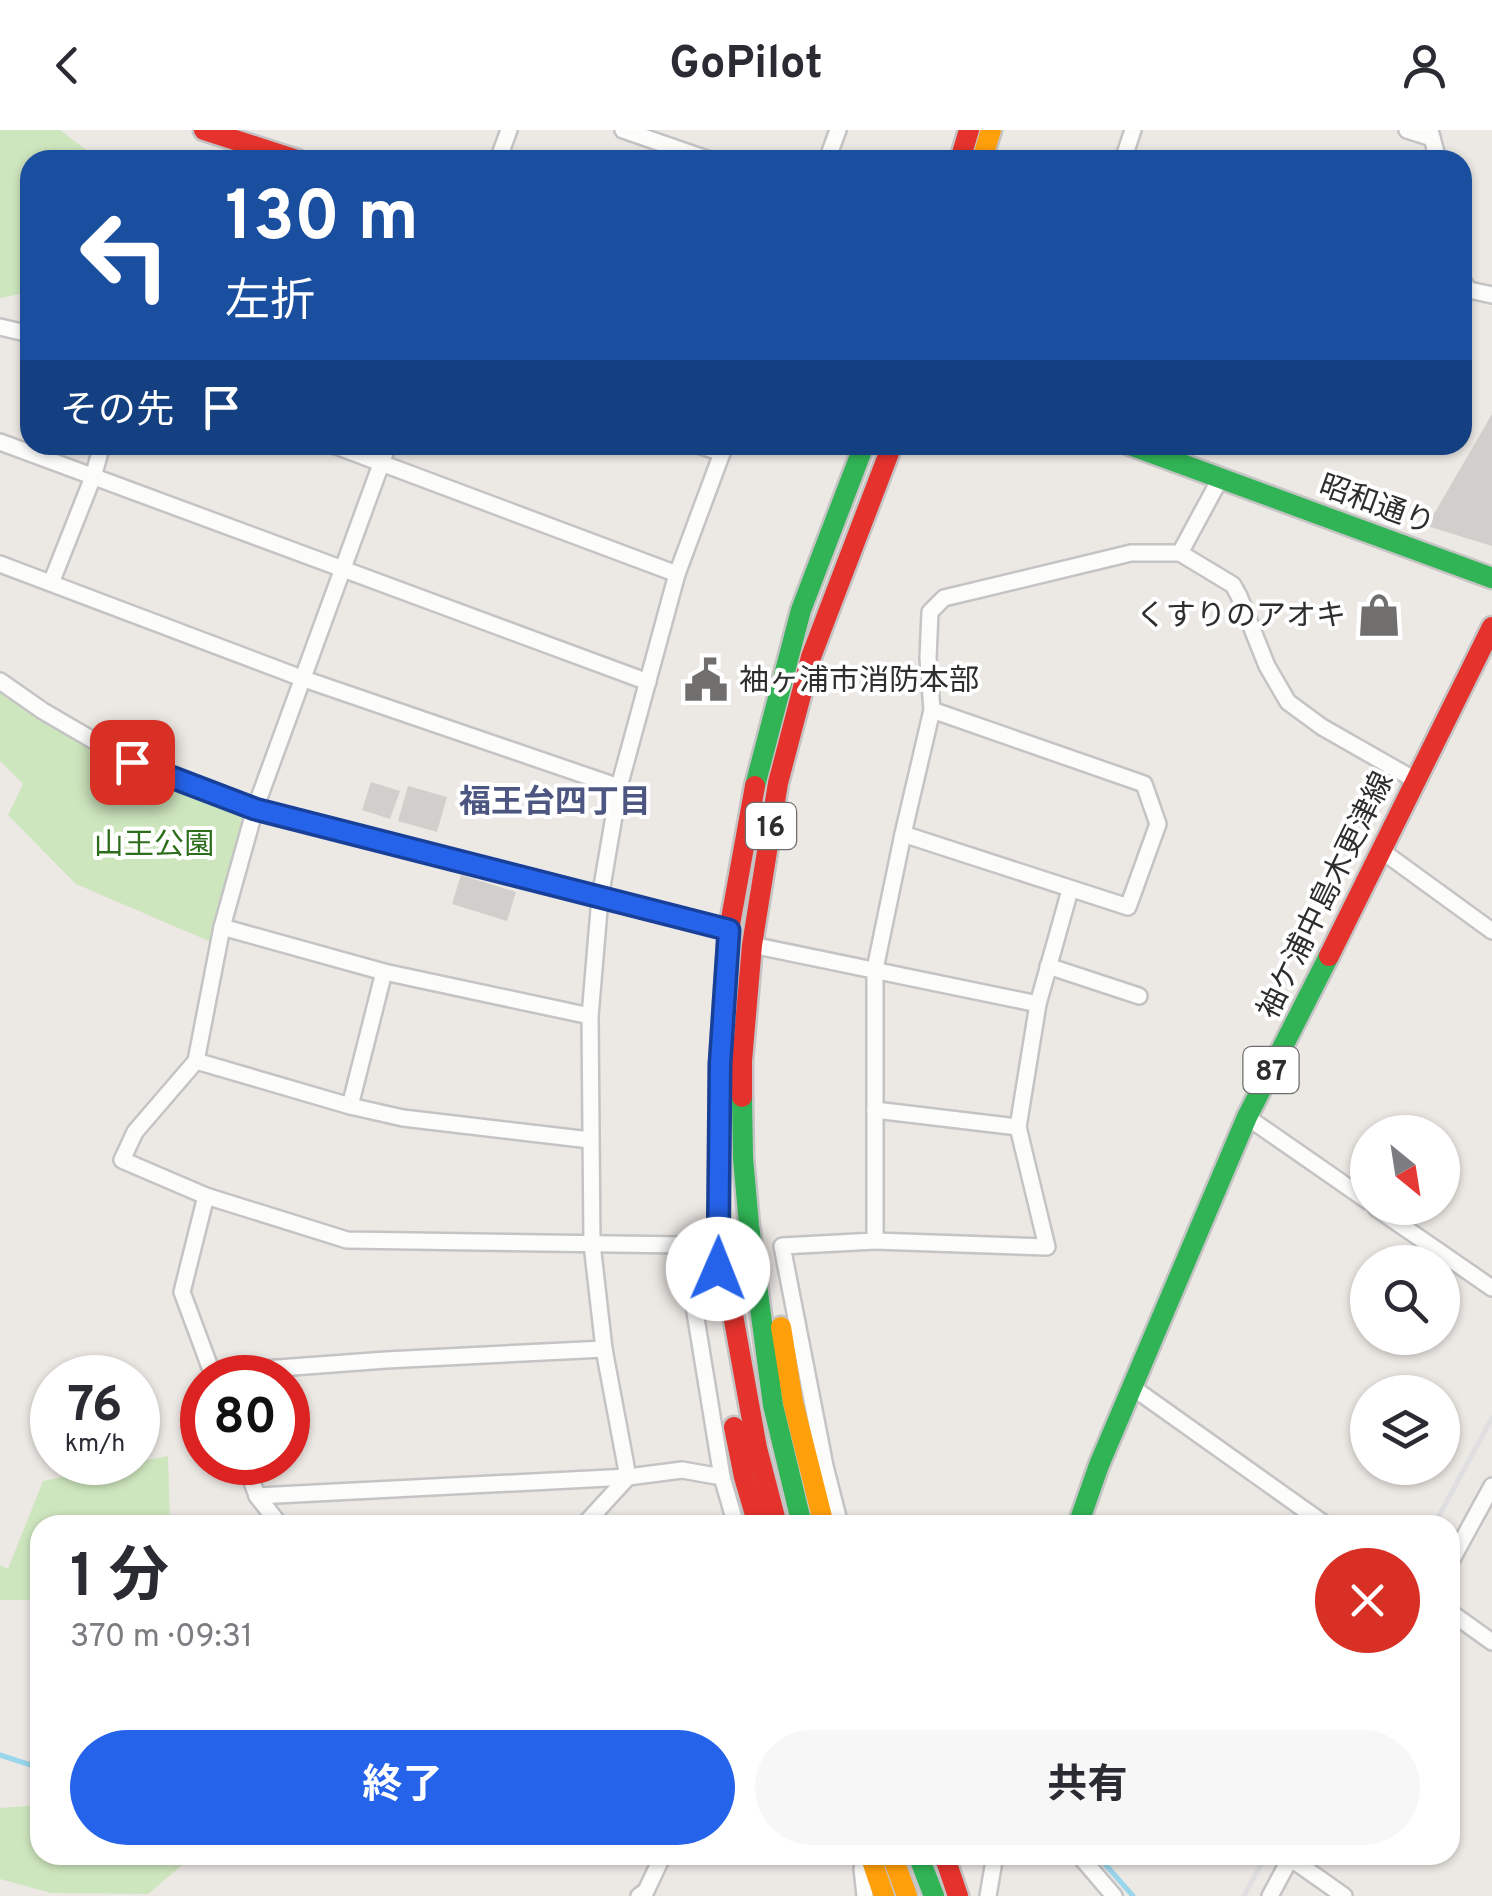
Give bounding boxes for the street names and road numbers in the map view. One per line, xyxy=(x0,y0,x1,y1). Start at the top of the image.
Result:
street label: 昭和通り xyxy=(1313,468,1439,544)
street label: 袖ケ浦中島木更津線 xyxy=(1251,767,1403,1026)
road number: 16 xyxy=(746,803,796,849)
road number: 87 xyxy=(1244,1047,1298,1093)

